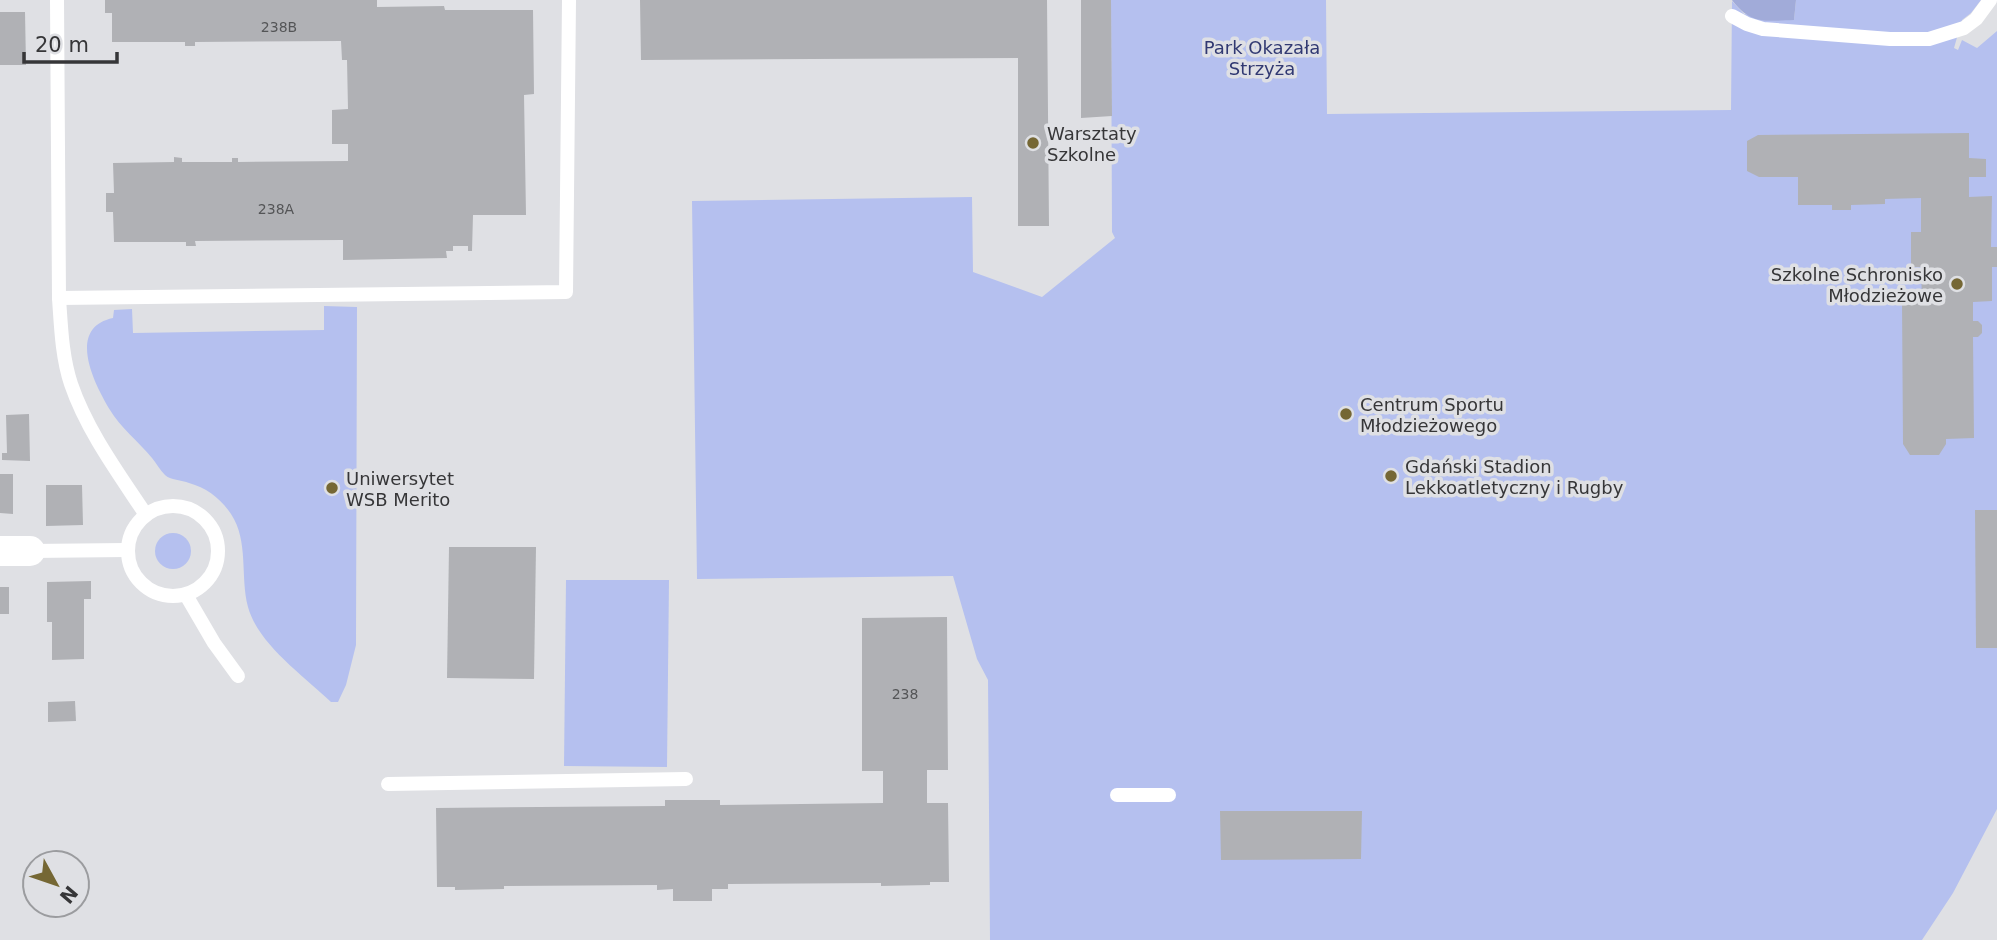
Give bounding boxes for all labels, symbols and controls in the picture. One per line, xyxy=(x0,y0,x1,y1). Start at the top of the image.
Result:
house number: 238B xyxy=(261,19,297,35)
scale bar xyxy=(24,21,117,65)
text: 20 m xyxy=(35,33,89,57)
park label: Park Okazała Strzyża xyxy=(1204,37,1320,79)
place label: Warsztaty Szkolne xyxy=(1047,123,1137,165)
marker: Warsztaty Szkolne xyxy=(1025,135,1041,151)
house number: 238A xyxy=(258,201,295,217)
place label: Szkolne Schronisko Młodzieżowe xyxy=(1771,264,1943,306)
marker: Szkolne Schronisko Młodzieżowe xyxy=(1949,276,1965,292)
place label: Centrum Sportu Młodzieżowego xyxy=(1360,394,1504,436)
marker: Centrum Sportu Młodzieżowego xyxy=(1338,406,1354,422)
place label: Gdański Stadion Lekkoatletyczny i Rugby xyxy=(1405,456,1624,498)
place label: Uniwersytet WSB Merito xyxy=(346,468,454,510)
marker: Gdański Stadion Lekkoatletyczny i Rugby xyxy=(1383,468,1399,484)
marker: Uniwersytet WSB Merito xyxy=(324,480,340,496)
house number: 238 xyxy=(892,686,918,702)
north arrow xyxy=(21,849,91,919)
text: N xyxy=(55,882,83,908)

